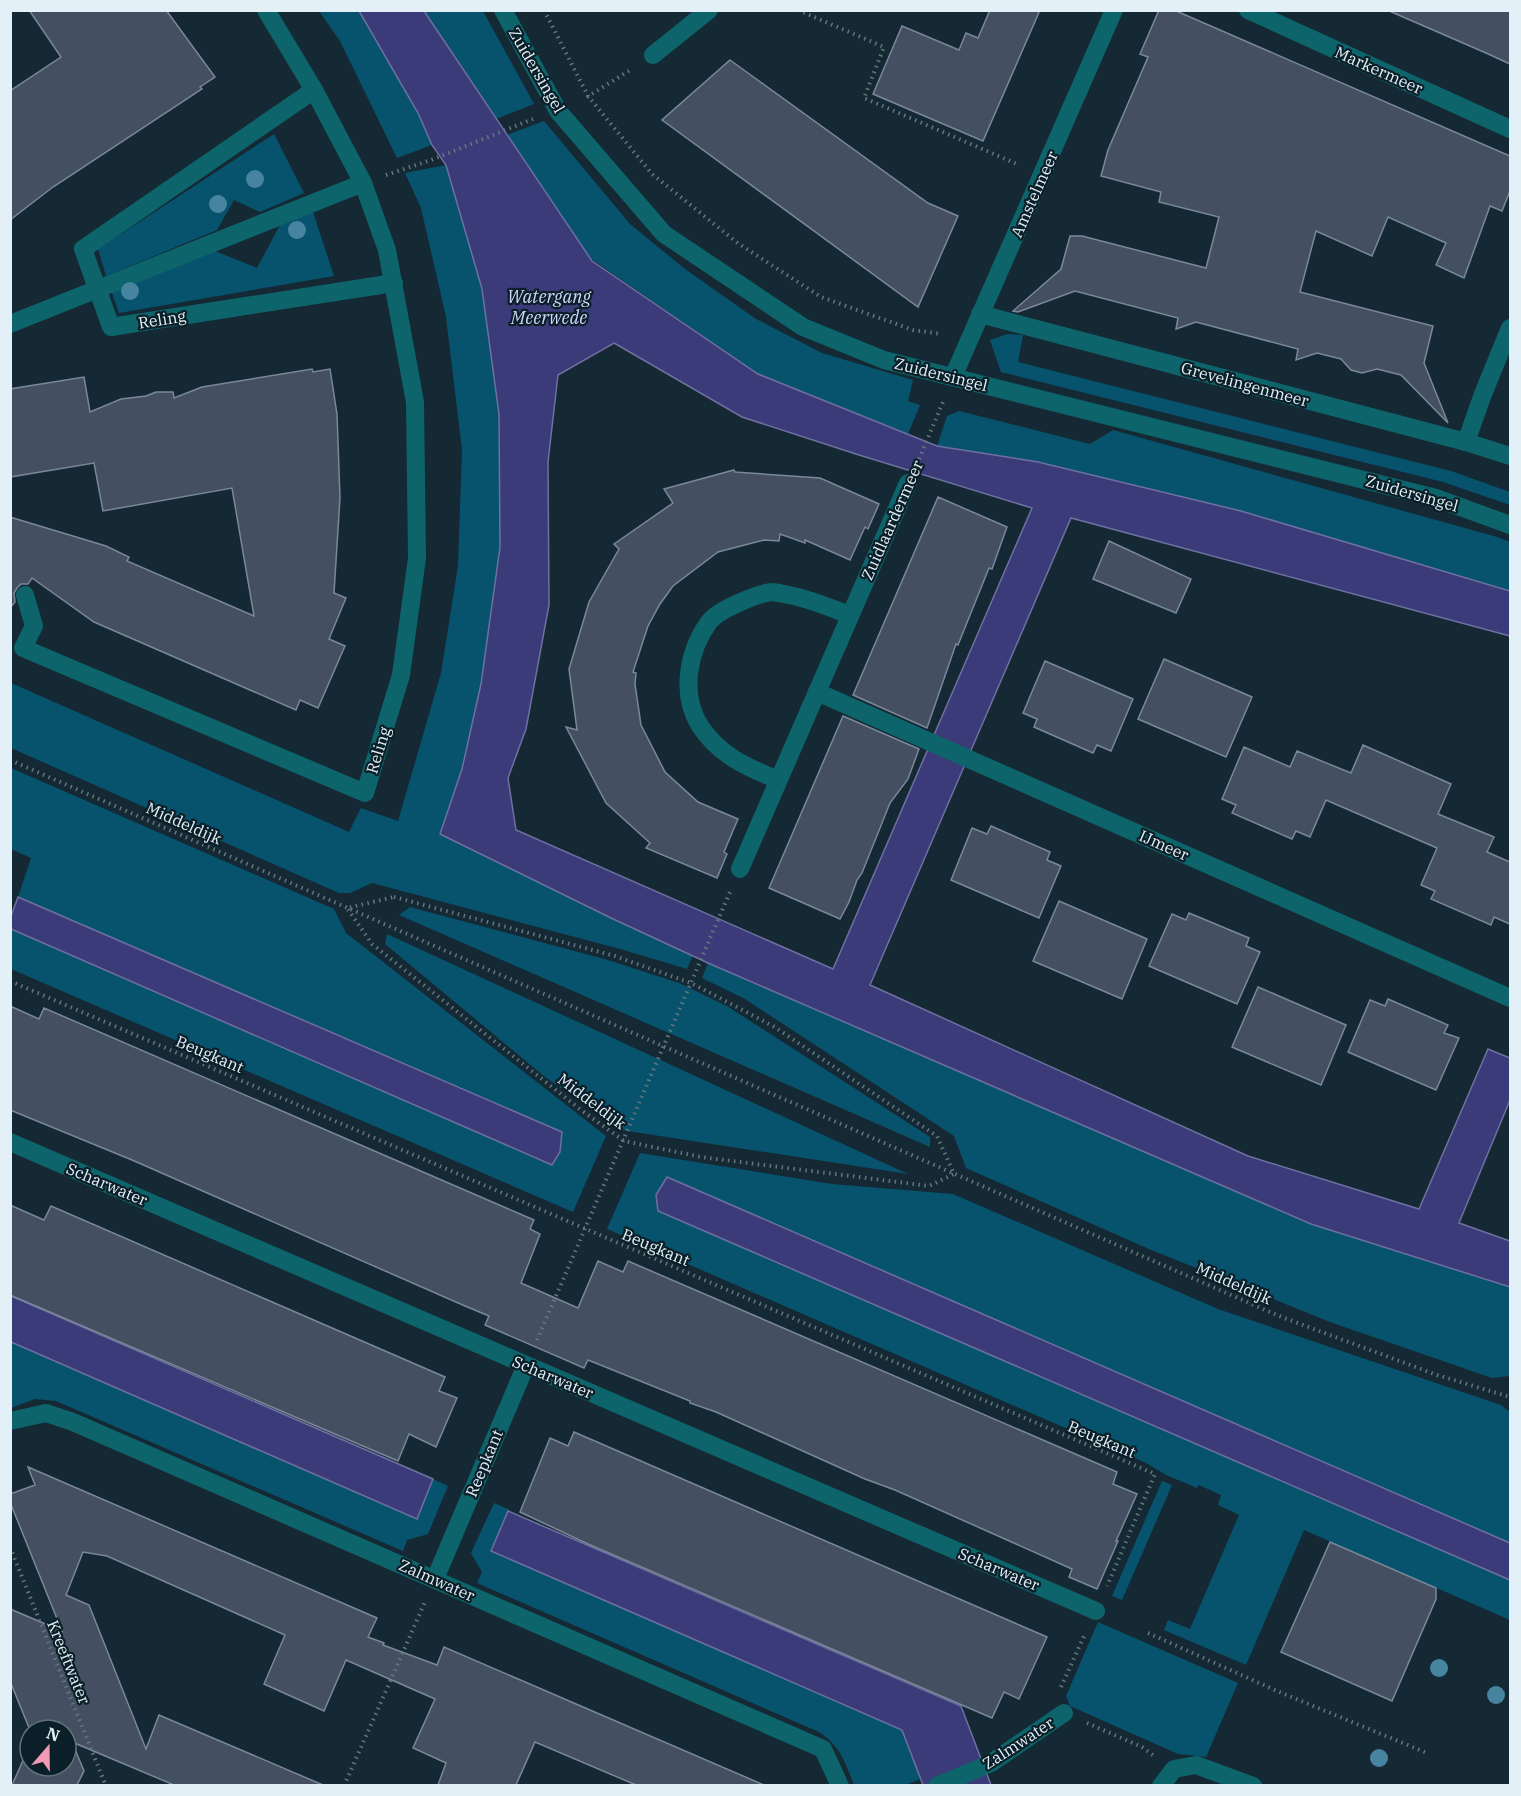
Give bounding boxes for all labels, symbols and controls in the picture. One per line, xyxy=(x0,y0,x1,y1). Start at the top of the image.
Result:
street label: Zuidersingel xyxy=(504,24,570,117)
street label: Markermeer xyxy=(1332,42,1426,98)
street label: Amstelmeer xyxy=(1006,148,1062,240)
water label: Watergang Meerwede xyxy=(507,285,591,329)
street label: Reling xyxy=(137,305,187,333)
street label: Zuidersingel xyxy=(892,353,990,395)
street label: Grevelingenmeer xyxy=(1179,357,1311,411)
street label: Zuidlaardermeer xyxy=(857,457,927,583)
street label: Zuidersingel xyxy=(1363,470,1461,516)
street label: Reling xyxy=(361,724,395,776)
street label: Middeldijk xyxy=(143,797,226,849)
street label: IJmeer xyxy=(1136,825,1192,865)
street label: Beugkant xyxy=(173,1031,247,1077)
street label: Middeldijk xyxy=(554,1069,631,1134)
street label: Scharwater xyxy=(63,1158,151,1210)
street label: Beugkant xyxy=(619,1224,693,1270)
street label: Middeldijk xyxy=(1193,1257,1276,1309)
street label: Scharwater xyxy=(509,1351,597,1403)
street label: Beugkant xyxy=(1065,1416,1139,1462)
street label: Reepkant xyxy=(461,1426,507,1500)
street label: Scharwater xyxy=(955,1543,1043,1595)
street label: Zalmwater xyxy=(396,1554,478,1606)
street label: Kreeftwater xyxy=(43,1617,95,1707)
street label: Zalmwater xyxy=(979,1713,1057,1773)
north arrow xyxy=(18,1718,78,1778)
text: N xyxy=(44,1722,62,1745)

